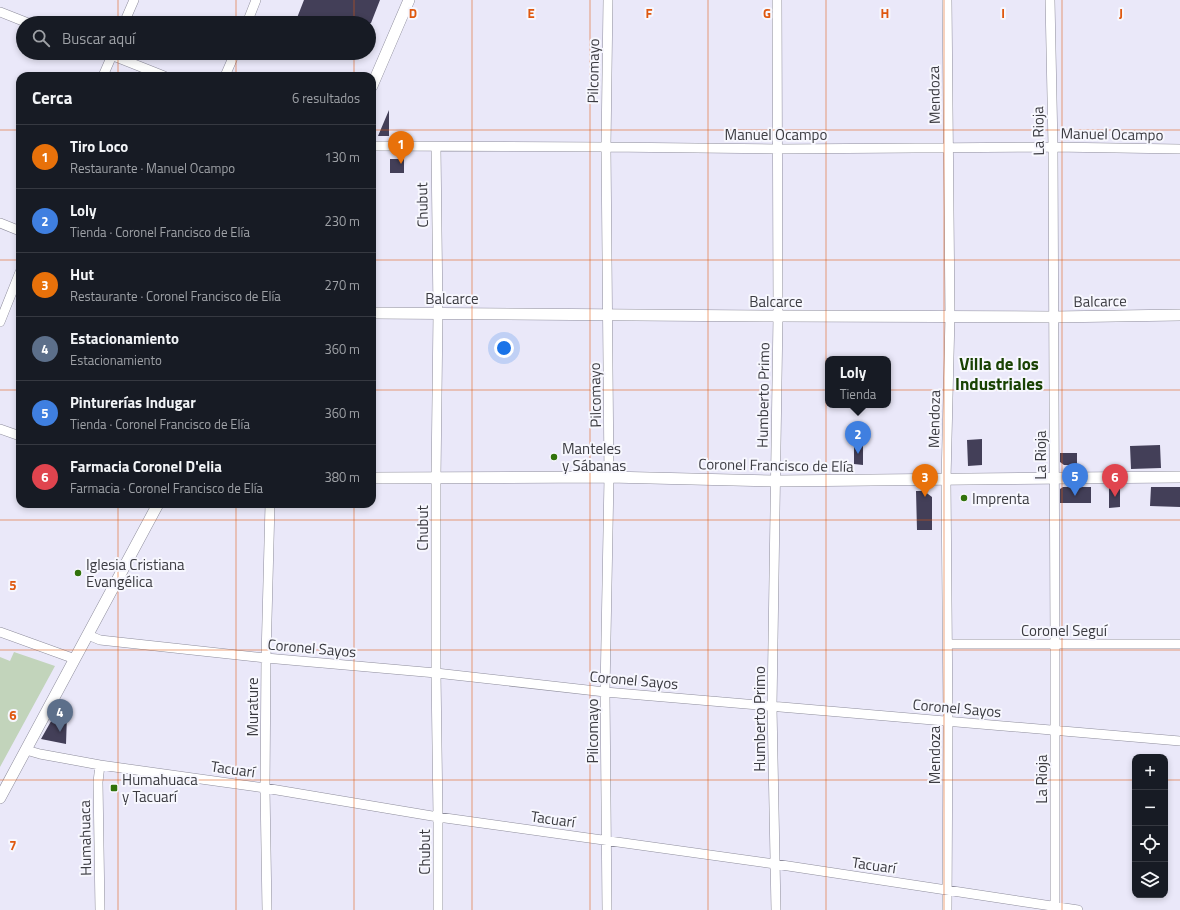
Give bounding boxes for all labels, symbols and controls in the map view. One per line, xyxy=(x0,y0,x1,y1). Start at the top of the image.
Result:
text: D xyxy=(409,3,417,23)
text: E xyxy=(527,3,535,23)
text: F xyxy=(646,3,653,23)
text: G xyxy=(763,3,771,23)
text: H xyxy=(881,3,889,23)
text: I xyxy=(1001,3,1005,23)
text: J xyxy=(1119,3,1123,23)
search box xyxy=(16,16,376,60)
icon: search xyxy=(30,27,52,49)
text: Buscar aquí xyxy=(62,27,135,50)
street label: Pilcomayo xyxy=(581,38,605,104)
street label: Mendoza xyxy=(922,65,946,124)
text: Cerca xyxy=(32,85,72,111)
text: 6 resultados xyxy=(292,88,360,108)
street label: La Rioja xyxy=(1026,106,1050,156)
street label: Manuel Ocampo xyxy=(1060,122,1164,146)
street label: Manuel Ocampo xyxy=(725,123,827,146)
pin: 1 xyxy=(388,131,414,164)
text: Tiro Loco xyxy=(70,135,128,158)
text: 1 xyxy=(41,147,49,167)
text: 130 m xyxy=(324,147,360,167)
text: Restaurante · Manuel Ocampo xyxy=(70,158,235,178)
street label: Chubut xyxy=(410,181,434,228)
text: Loly xyxy=(70,199,97,222)
text: 2 xyxy=(41,211,49,231)
text: 230 m xyxy=(324,211,360,231)
text: Tienda · Coronel Francisco de Elía xyxy=(70,222,250,242)
text: Hut xyxy=(70,263,94,286)
text: 3 xyxy=(41,275,49,295)
text: 270 m xyxy=(324,275,360,295)
text: Restaurante · Coronel Francisco de Elía xyxy=(70,286,281,306)
street label: Balcarce xyxy=(425,287,479,310)
street label: Balcarce xyxy=(1073,289,1127,313)
street label: Balcarce xyxy=(749,290,803,313)
text: Estacionamiento xyxy=(70,327,179,350)
your location xyxy=(494,338,514,358)
text: 4 xyxy=(41,339,49,359)
text: 360 m xyxy=(324,339,360,359)
street label: Humberto Primo xyxy=(751,342,775,448)
text: Estacionamiento xyxy=(70,350,162,370)
district label: Villa de los Industriales xyxy=(955,351,1043,397)
popup xyxy=(825,356,891,408)
text: Loly xyxy=(840,361,866,384)
street label: Pilcomayo xyxy=(583,362,607,428)
text: Tienda xyxy=(840,384,876,404)
street label: Mendoza xyxy=(922,389,946,448)
text: Pinturerías Indugar xyxy=(70,391,196,414)
text: 5 xyxy=(41,403,49,423)
text: 360 m xyxy=(324,403,360,423)
text: Tienda · Coronel Francisco de Elía xyxy=(70,414,250,434)
pin: 2 xyxy=(845,421,871,454)
street label: La Rioja xyxy=(1029,430,1052,480)
place label: Manteles y Sábanas xyxy=(562,437,626,477)
marker: Manteles y Sábanas xyxy=(549,452,559,462)
street label: Coronel Francisco de Elía xyxy=(698,452,854,478)
text: Farmacia Coronel D'elia xyxy=(70,455,222,478)
pin: 5 xyxy=(1062,463,1088,496)
pin: 3 xyxy=(912,464,938,497)
pin: 6 xyxy=(1102,464,1128,497)
text: 6 xyxy=(41,467,49,487)
text: 380 m xyxy=(324,467,360,487)
text: Farmacia · Coronel Francisco de Elía xyxy=(70,478,263,498)
place label: Imprenta xyxy=(972,487,1030,510)
marker: Imprenta xyxy=(959,493,969,503)
street label: Chubut xyxy=(411,505,434,551)
place label: Iglesia Cristiana Evangélica xyxy=(86,553,185,593)
marker: Iglesia Cristiana Evangélica xyxy=(73,568,83,578)
text: 5 xyxy=(9,575,17,595)
street label: Coronel Seguí xyxy=(1021,619,1109,642)
street label: Coronel Sayos xyxy=(267,633,357,663)
street label: Coronel Sayos xyxy=(589,665,679,695)
street label: Humberto Primo xyxy=(748,666,771,772)
street label: Murature xyxy=(241,677,264,737)
street label: Coronel Sayos xyxy=(912,693,1002,723)
street label: Pilcomayo xyxy=(581,698,604,764)
pin: 4 xyxy=(47,699,73,732)
text: 6 xyxy=(9,705,17,725)
street label: Mendoza xyxy=(923,725,946,784)
street label: La Rioja xyxy=(1030,754,1053,804)
map controls xyxy=(1132,754,1168,898)
button: + xyxy=(1132,754,1168,790)
street label: Tacuarí xyxy=(209,755,258,784)
place label: Humahuaca y Tacuarí xyxy=(122,768,198,808)
marker: Humahuaca y Tacuarí xyxy=(109,783,119,793)
button: − xyxy=(1132,790,1168,826)
street label: Humahuaca xyxy=(73,799,97,876)
street label: Tacuarí xyxy=(529,805,578,834)
button: locate xyxy=(1132,826,1168,862)
street label: Chubut xyxy=(413,829,436,875)
text: 7 xyxy=(9,835,17,855)
street label: Tacuarí xyxy=(850,851,899,880)
button: layers xyxy=(1132,862,1168,898)

